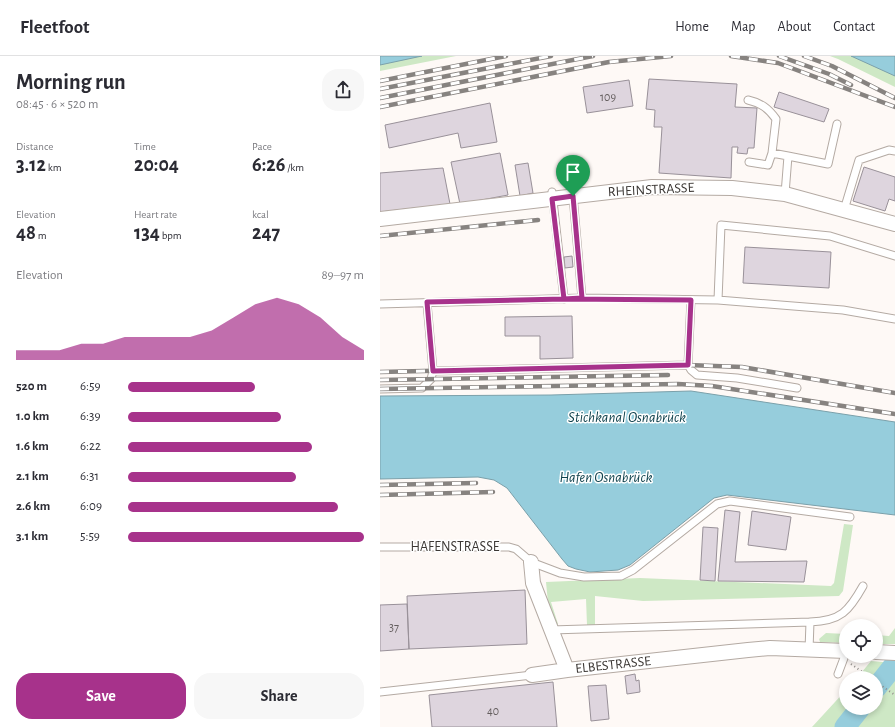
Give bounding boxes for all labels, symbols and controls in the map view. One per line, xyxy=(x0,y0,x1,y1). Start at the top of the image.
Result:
text: Fleetfoot xyxy=(20,18,89,37)
text: Home xyxy=(675,20,709,34)
text: Map xyxy=(731,20,755,34)
text: About xyxy=(777,20,811,34)
text: Contact xyxy=(833,20,875,34)
button: share xyxy=(322,69,364,111)
text: Morning run xyxy=(16,71,126,93)
house number: 109 xyxy=(600,91,616,103)
text: 08:45 · 6 × 520 m xyxy=(16,98,98,111)
text: Distance xyxy=(16,141,53,152)
text: Time xyxy=(134,141,156,152)
text: Pace xyxy=(252,141,272,152)
text: 3.12 xyxy=(16,155,46,175)
text: 20:04 xyxy=(134,155,179,175)
text: 6:26 xyxy=(252,155,285,175)
pin xyxy=(556,155,590,196)
icon: arrive xyxy=(562,161,584,183)
text: km xyxy=(46,162,61,173)
text: /km xyxy=(285,162,304,173)
street label: RHEINSTRASSE xyxy=(607,181,695,199)
text: Elevation xyxy=(16,209,56,220)
text: Heart rate xyxy=(134,209,177,220)
text: kcal xyxy=(252,209,269,220)
text: 48 xyxy=(16,223,36,243)
text: 134 xyxy=(134,223,160,243)
text: 247 xyxy=(252,223,280,243)
text: m xyxy=(36,230,47,241)
text: bpm xyxy=(160,230,182,241)
text: Elevation xyxy=(16,269,63,282)
text: 89–97 m xyxy=(321,269,364,282)
text: 520 m xyxy=(16,380,47,393)
text: 6:59 xyxy=(80,380,101,393)
text: 1.0 km xyxy=(16,410,49,423)
text: 6:39 xyxy=(80,410,101,423)
water label: Stichkanal Osnabrück xyxy=(568,410,686,425)
text: 1.6 km xyxy=(16,440,49,453)
text: 6:22 xyxy=(80,440,101,453)
text: 2.1 km xyxy=(16,470,49,483)
text: 6:31 xyxy=(80,470,99,483)
water label: Hafen Osnabrück xyxy=(560,470,652,485)
text: 2.6 km xyxy=(16,500,50,513)
text: 6:09 xyxy=(80,500,102,513)
text: 3.1 km xyxy=(16,530,48,543)
text: 5:59 xyxy=(80,530,100,543)
street label: HAFENSTRASSE xyxy=(410,540,500,554)
map controls xyxy=(839,619,883,715)
button: locate xyxy=(839,619,883,663)
house number: 37 xyxy=(389,621,399,633)
street label: ELBESTRASSE xyxy=(575,654,652,676)
button: layers xyxy=(839,671,883,715)
button: Save xyxy=(16,673,186,719)
button: Share xyxy=(194,673,364,719)
house number: 40 xyxy=(487,705,499,717)

